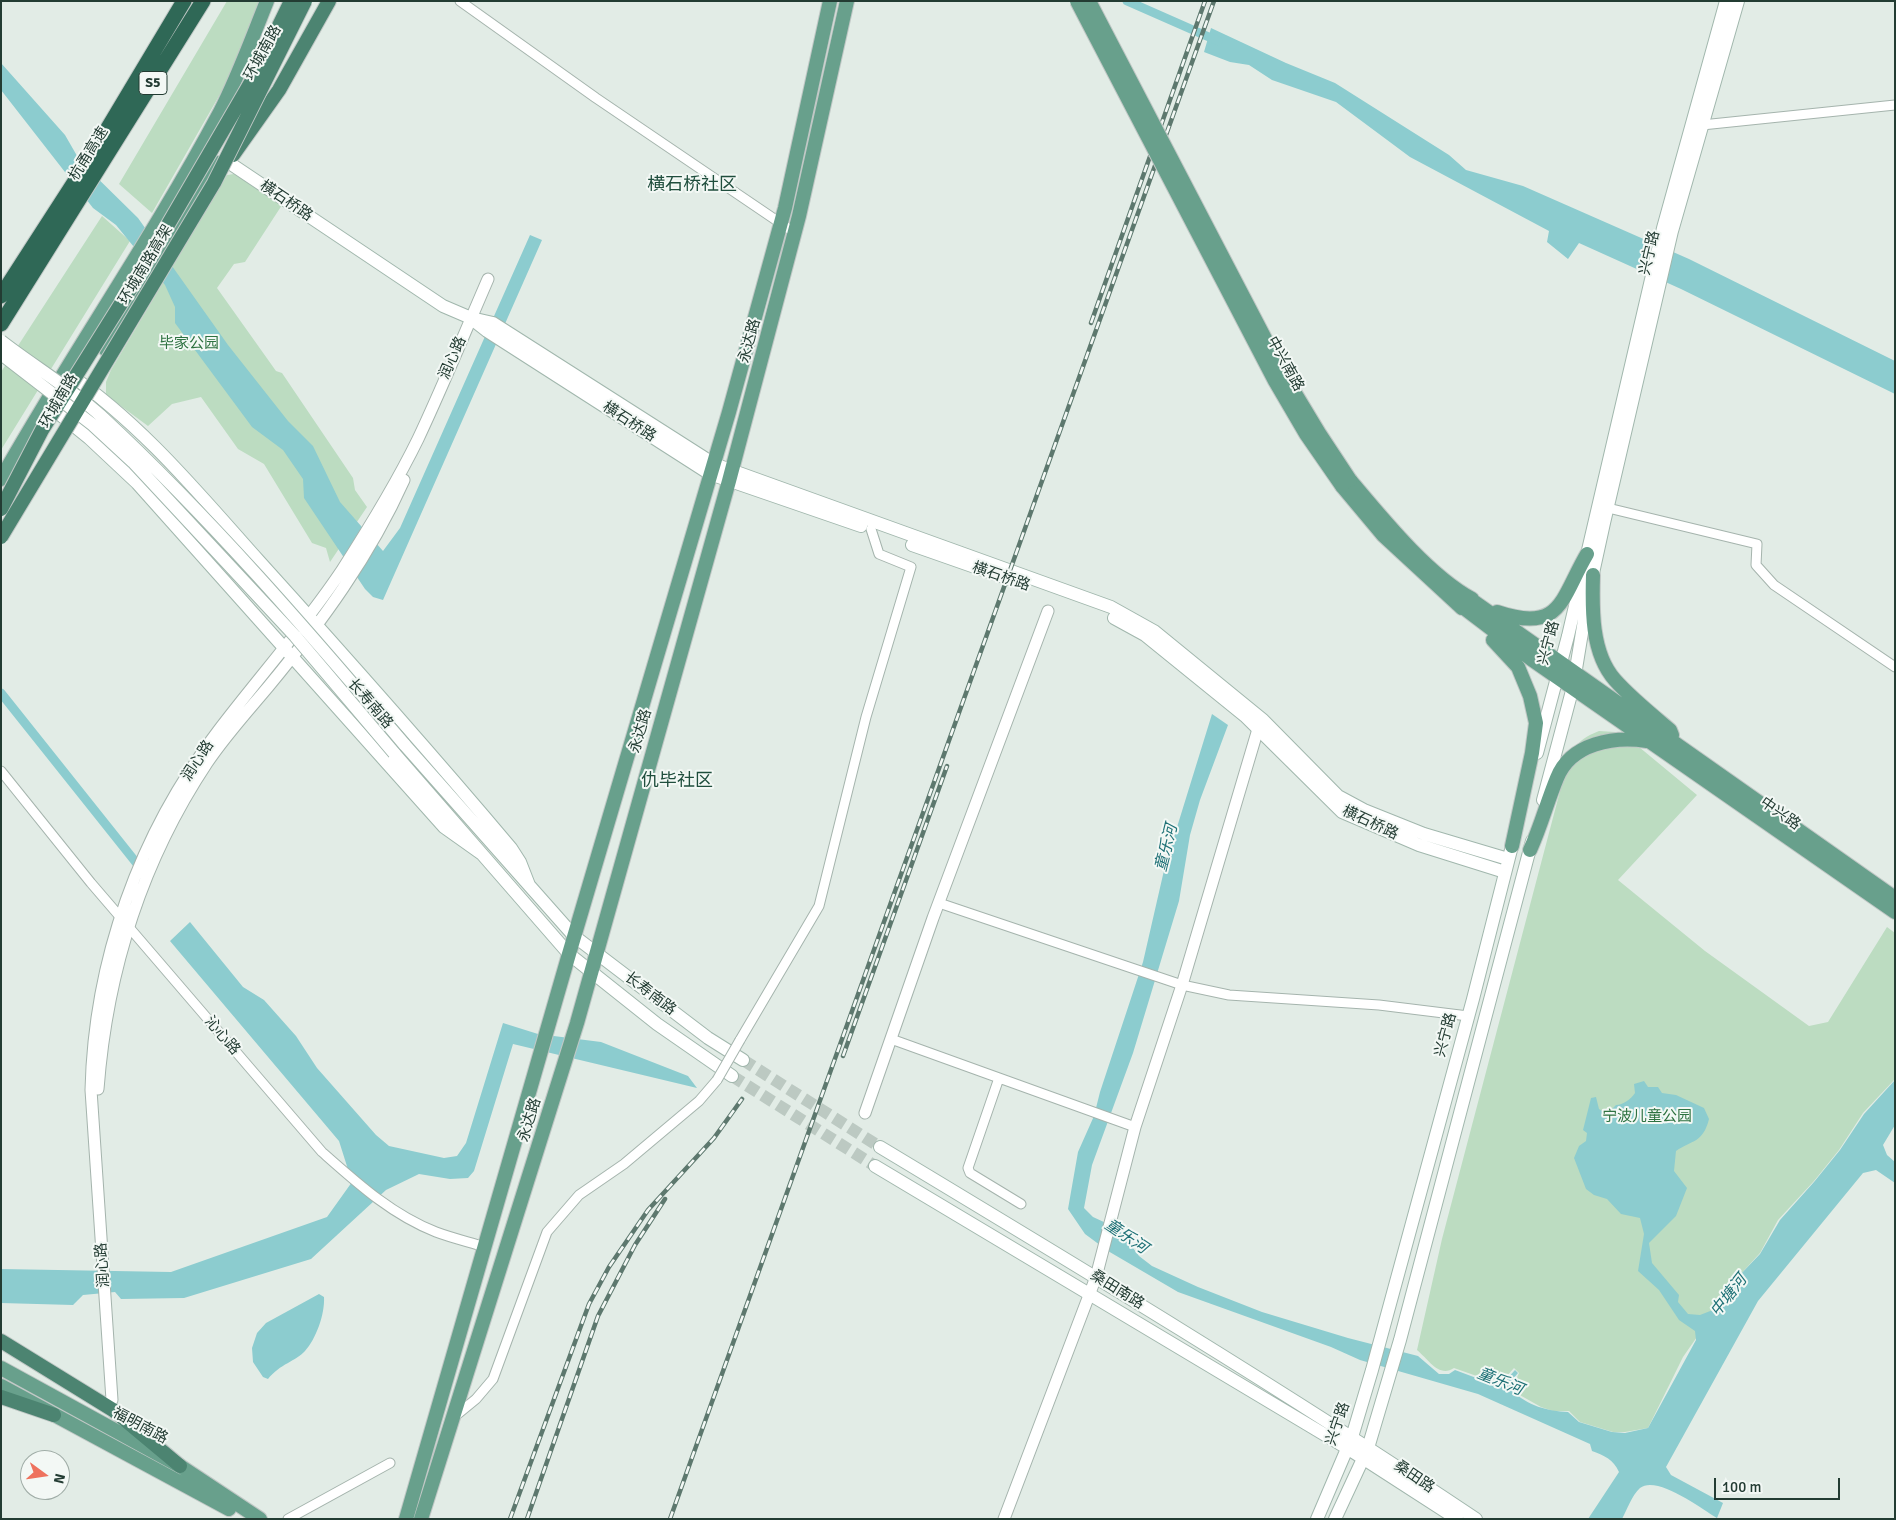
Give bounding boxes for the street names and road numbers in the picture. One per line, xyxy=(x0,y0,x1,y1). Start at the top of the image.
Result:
street label: 环城南路 xyxy=(241,22,285,84)
road number: S5 xyxy=(139,72,167,95)
street label: 杭甬高速 xyxy=(65,124,113,184)
street label: 横石桥路 xyxy=(256,177,316,225)
street label: 环城南路高架 xyxy=(115,222,177,308)
street label: 兴宁路 xyxy=(1636,229,1664,277)
street label: 永达路 xyxy=(735,317,765,365)
street label: 中兴南路 xyxy=(1263,333,1307,395)
street label: 润心路 xyxy=(436,334,470,382)
street label: 环城南路 xyxy=(36,371,82,431)
street label: 横石桥路 xyxy=(599,398,659,446)
street label: 横石桥路 xyxy=(970,559,1032,595)
street label: 兴宁路 xyxy=(1534,619,1564,667)
street label: 长寿南路 xyxy=(344,675,396,733)
street label: 永达路 xyxy=(626,707,656,755)
street label: 润心路 xyxy=(178,737,218,785)
street label: 中兴路 xyxy=(1756,794,1804,834)
street label: 横石桥路 xyxy=(1339,802,1401,844)
street label: 长寿南路 xyxy=(621,969,679,1019)
street label: 兴宁路 xyxy=(1431,1011,1461,1059)
street label: 沁心路 xyxy=(200,1013,244,1059)
street label: 永达路 xyxy=(515,1096,545,1144)
street label: 润心路 xyxy=(92,1242,114,1288)
street label: 桑田南路 xyxy=(1087,1266,1147,1314)
street label: 兴宁路 xyxy=(1322,1400,1354,1448)
street label: 福明南路 xyxy=(109,1404,171,1448)
street label: 桑田路 xyxy=(1390,1457,1438,1497)

